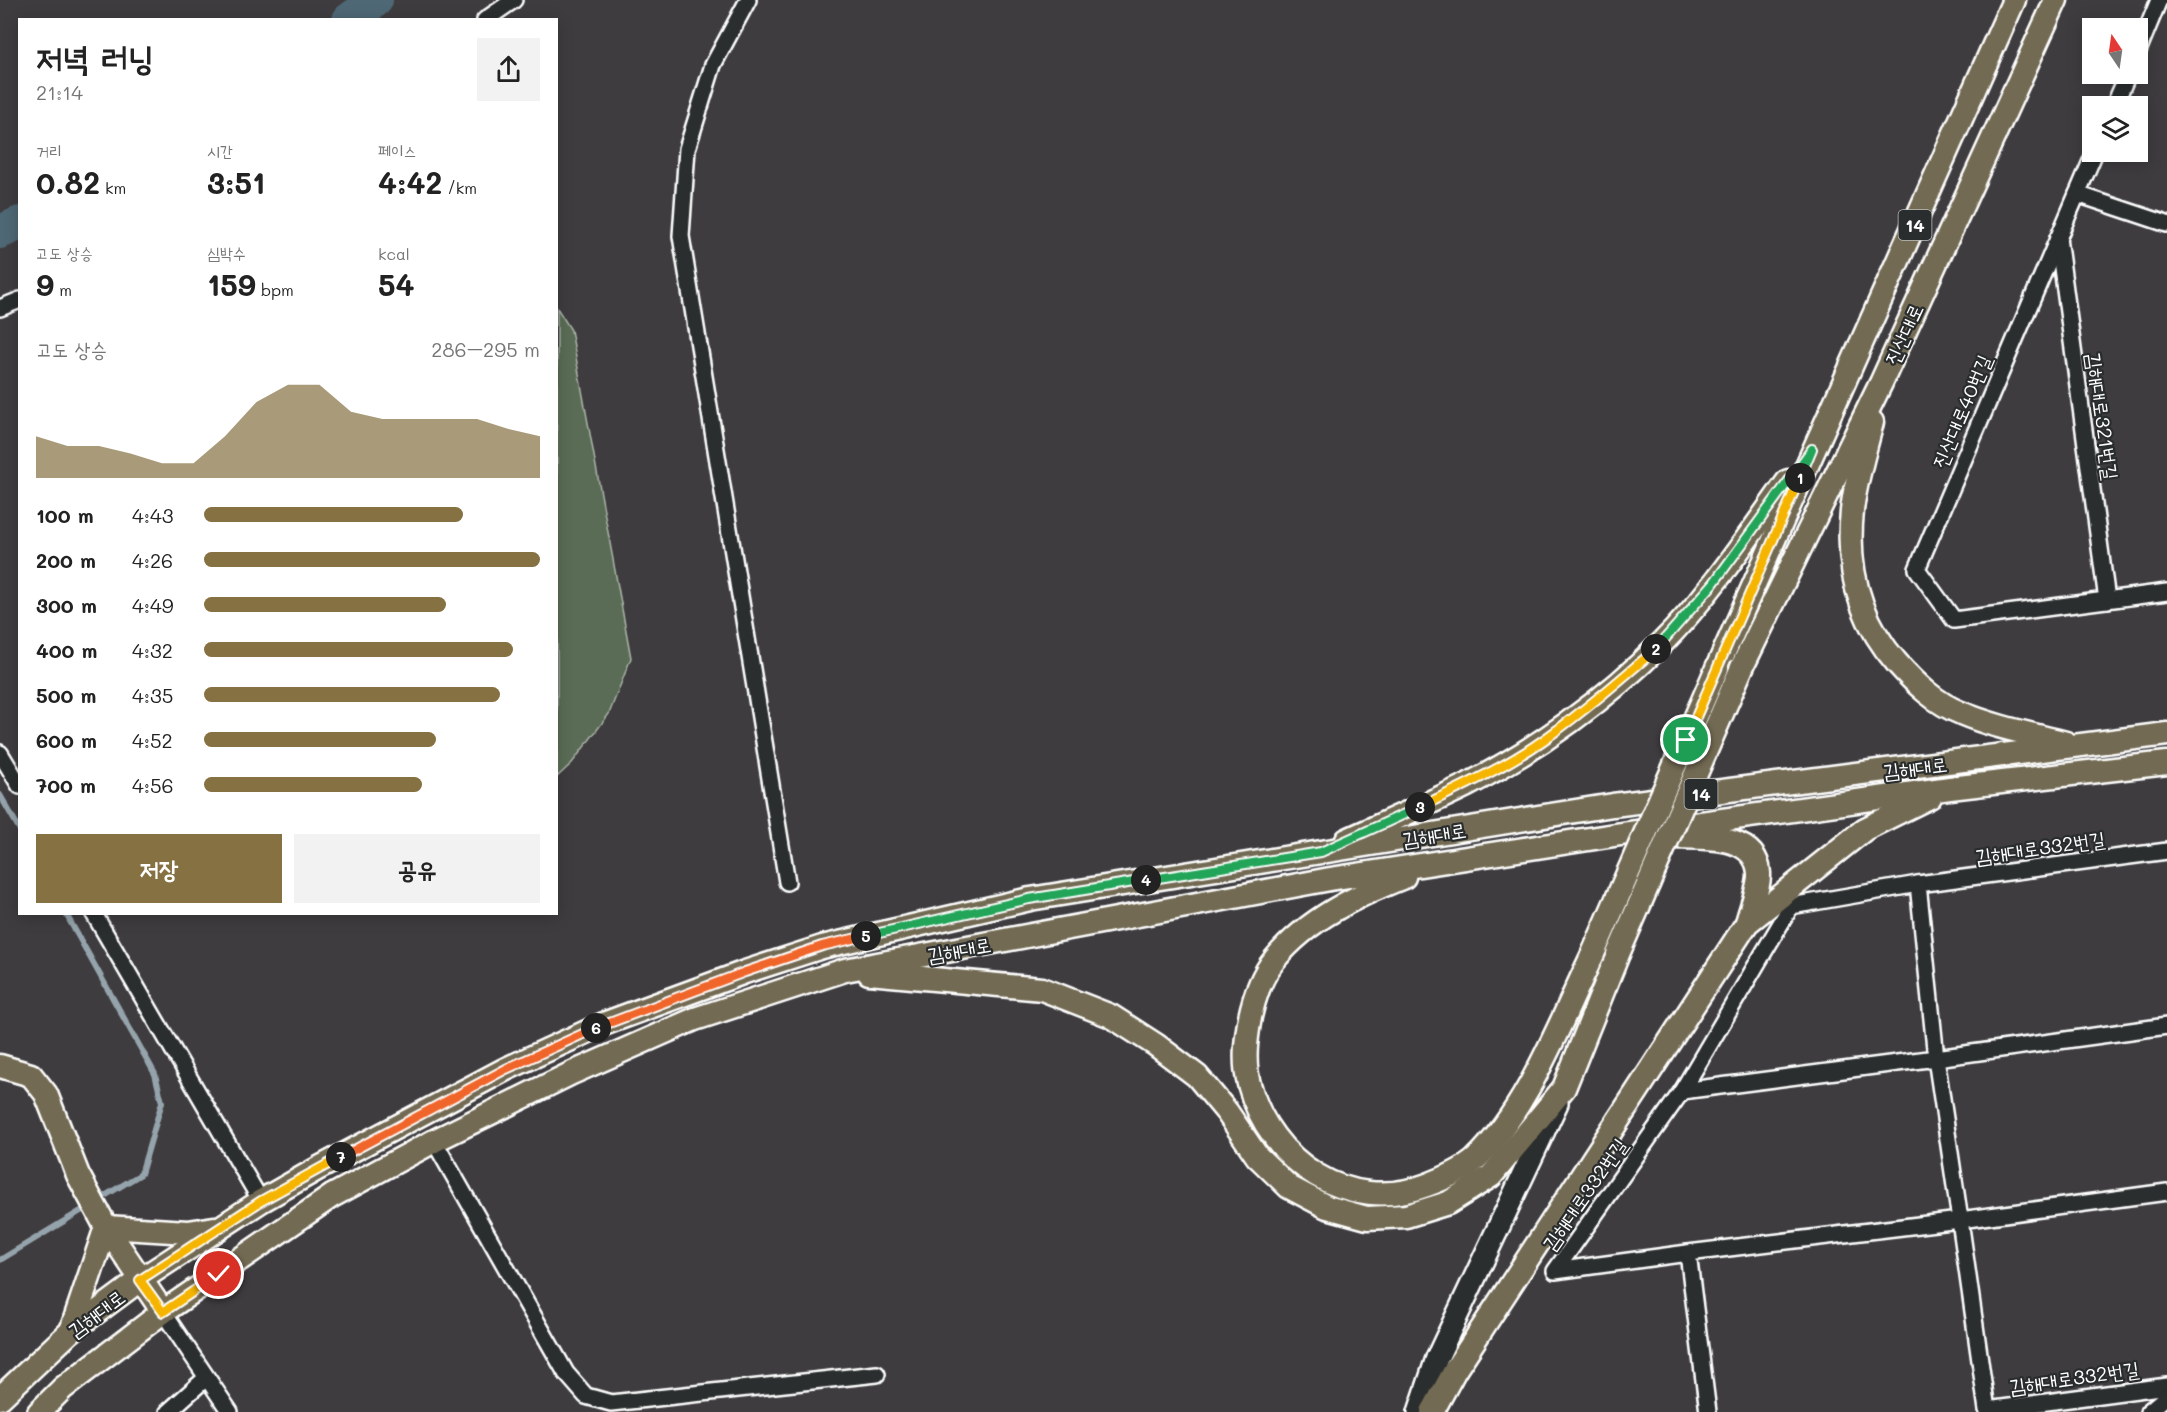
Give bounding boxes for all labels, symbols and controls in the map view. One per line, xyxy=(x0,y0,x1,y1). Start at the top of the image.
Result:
north arrow xyxy=(2082,18,2148,84)
map controls xyxy=(2082,18,2148,162)
text: 저녁 러닝 xyxy=(36,35,154,78)
button: share xyxy=(477,38,540,101)
text: 21:14 xyxy=(36,79,83,105)
button: layers xyxy=(2082,96,2148,162)
text: 거리 xyxy=(36,140,62,161)
text: 시간 xyxy=(207,140,233,161)
text: 페이스 xyxy=(378,140,417,161)
text: 0.82 xyxy=(36,162,100,202)
text: 3:51 xyxy=(207,162,265,202)
text: 4:42 xyxy=(378,162,442,202)
text: km xyxy=(100,177,126,198)
text: /km xyxy=(442,177,477,198)
road number: 14 xyxy=(1898,210,1932,240)
text: 고도 상승 xyxy=(36,242,93,263)
text: 심박수 xyxy=(207,242,246,263)
text: kcal xyxy=(378,243,410,264)
text: 9 xyxy=(36,264,54,304)
text: 159 xyxy=(207,264,256,304)
text: 54 xyxy=(378,264,415,304)
text: m xyxy=(54,279,72,300)
text: bpm xyxy=(256,279,294,300)
street label: 진산대로 xyxy=(1878,299,1928,369)
text: 고도 상승 xyxy=(36,336,107,362)
text: 286–295 m xyxy=(431,336,540,362)
street label: 진산대로40번길 xyxy=(1925,350,1997,472)
street label: 김해대로321번길 xyxy=(2081,351,2125,481)
pin: 1 xyxy=(1785,463,1815,493)
text: 1 xyxy=(1796,467,1804,488)
text: 100 m xyxy=(36,502,94,528)
text: 4:43 xyxy=(132,502,173,528)
text: 200 m xyxy=(36,547,96,573)
text: 4:26 xyxy=(132,547,173,573)
text: 300 m xyxy=(36,592,97,618)
text: 4:49 xyxy=(132,592,174,618)
pin: 2 xyxy=(1641,634,1671,664)
text: 400 m xyxy=(36,637,97,663)
text: 4:32 xyxy=(132,637,173,663)
text: 2 xyxy=(1652,638,1660,659)
text: 500 m xyxy=(36,682,96,708)
text: 4:35 xyxy=(132,682,173,708)
pin xyxy=(1660,714,1711,765)
icon: arrive xyxy=(1669,723,1702,756)
text: 600 m xyxy=(36,727,97,753)
text: 4:52 xyxy=(132,727,173,753)
street label: 김해대로 xyxy=(1881,750,1949,784)
text: 700 m xyxy=(36,772,96,798)
text: 4:56 xyxy=(132,772,174,798)
road number: 14 xyxy=(1684,779,1718,809)
pin: 3 xyxy=(1405,792,1435,822)
text: 3 xyxy=(1415,796,1425,817)
street label: 김해대로 xyxy=(1400,816,1468,852)
street label: 김해대로332번길 xyxy=(1973,825,2107,869)
button: 저장 xyxy=(36,834,282,903)
button: 공유 xyxy=(294,834,540,903)
pin: 4 xyxy=(1131,865,1161,895)
text: 4 xyxy=(1141,869,1151,890)
pin: 5 xyxy=(851,921,881,951)
text: 5 xyxy=(861,925,871,946)
street label: 김해대로 xyxy=(925,931,993,967)
pin: 6 xyxy=(581,1013,611,1043)
text: 6 xyxy=(591,1017,601,1038)
street label: 김해대로332번길 xyxy=(1536,1133,1632,1255)
pin: 7 xyxy=(326,1142,356,1172)
text: 7 xyxy=(337,1146,345,1167)
pin xyxy=(193,1248,244,1299)
icon: check xyxy=(202,1257,235,1290)
street label: 김해대로 xyxy=(62,1283,130,1343)
street label: 김해대로332번길 xyxy=(2007,1355,2141,1399)

